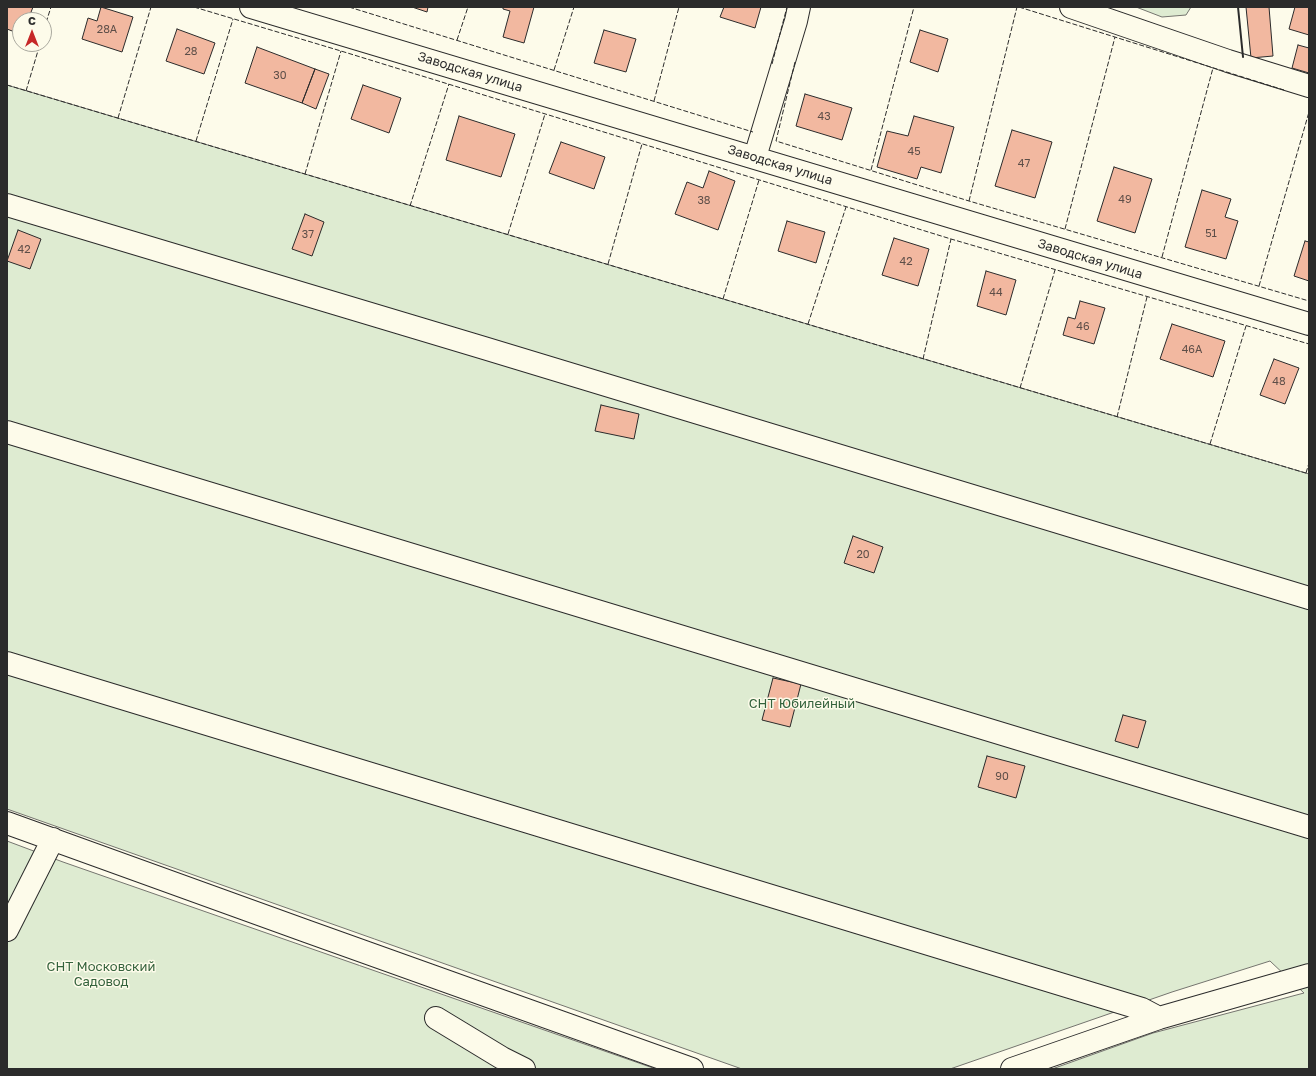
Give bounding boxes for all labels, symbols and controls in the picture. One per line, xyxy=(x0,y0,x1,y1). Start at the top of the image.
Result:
north arrow xyxy=(12,12,52,52)
text: С xyxy=(28,14,36,27)
house number: 28А xyxy=(97,23,117,37)
house number: 28 xyxy=(184,45,198,59)
street label: Заводская улица xyxy=(416,49,524,95)
house number: 30 xyxy=(273,69,287,83)
house number: 43 xyxy=(817,110,831,124)
street label: Заводская улица xyxy=(726,142,834,188)
house number: 45 xyxy=(907,145,921,159)
house number: 47 xyxy=(1018,157,1030,171)
house number: 49 xyxy=(1118,193,1132,207)
house number: 38 xyxy=(697,194,711,208)
house number: 51 xyxy=(1205,227,1217,241)
house number: 37 xyxy=(302,228,314,242)
street label: Заводская улица xyxy=(1036,236,1144,282)
house number: 42 xyxy=(17,243,31,257)
house number: 42 xyxy=(899,255,913,269)
house number: 44 xyxy=(989,286,1003,300)
house number: 46 xyxy=(1076,320,1090,334)
house number: 46А xyxy=(1182,343,1202,357)
house number: 48 xyxy=(1272,375,1286,389)
house number: 20 xyxy=(856,548,870,562)
park label: СНТ Юбилейный xyxy=(749,696,855,712)
house number: 90 xyxy=(995,770,1009,784)
park label: СНТ Московский Садовод xyxy=(47,959,155,990)

